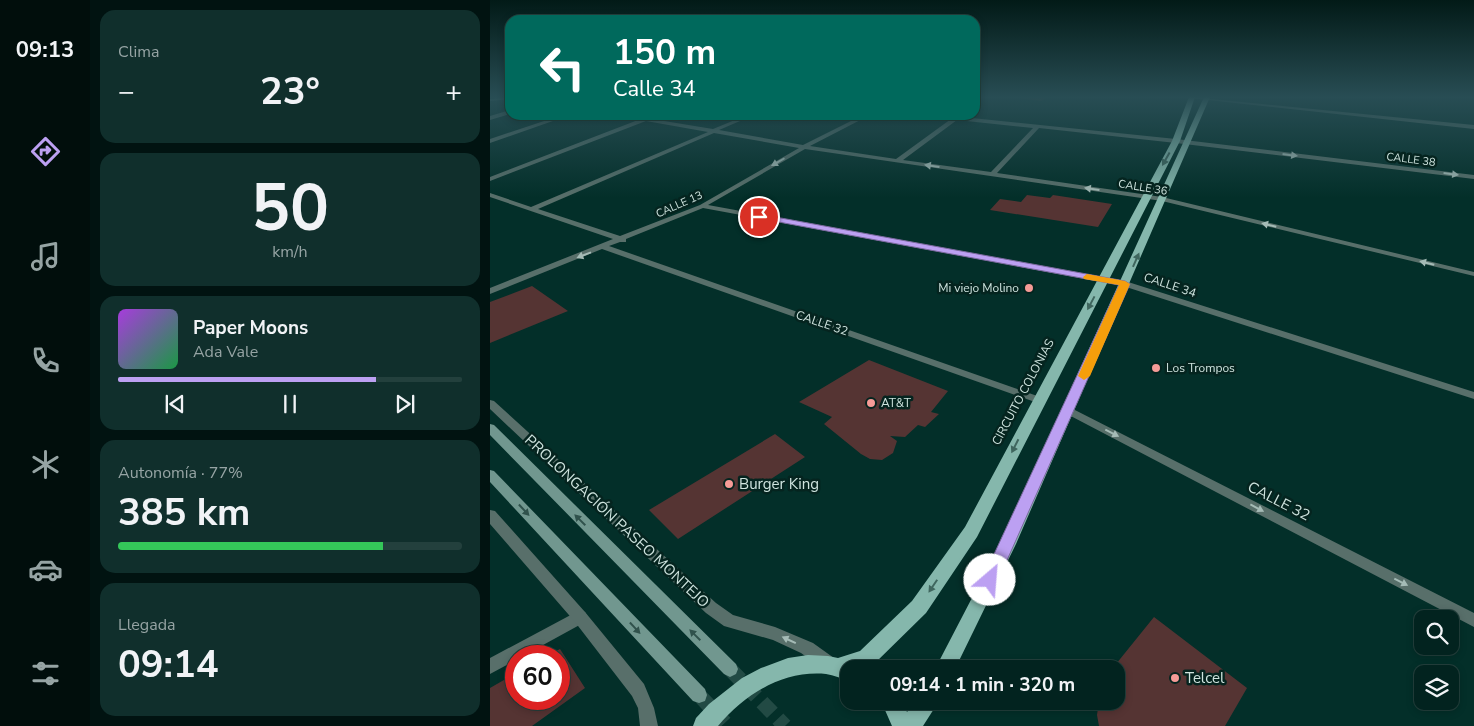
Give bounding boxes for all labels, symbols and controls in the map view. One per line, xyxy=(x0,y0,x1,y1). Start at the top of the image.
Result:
text: 150 m xyxy=(613,29,716,76)
text: 09:13 xyxy=(16,35,74,65)
icon: left xyxy=(530,35,595,100)
text: Clima xyxy=(118,41,159,63)
text: 23° xyxy=(260,66,320,117)
text: − xyxy=(118,73,135,111)
text: + xyxy=(445,73,462,111)
text: Calle 34 xyxy=(613,74,696,104)
icon: directions xyxy=(28,134,63,169)
street label: CALLE 38 xyxy=(1385,149,1437,170)
one-way arrow xyxy=(1162,151,1170,166)
one-way arrow xyxy=(1282,151,1298,159)
one-way arrow xyxy=(771,158,784,167)
one-way arrow xyxy=(923,161,939,169)
text: 50 xyxy=(251,164,329,253)
one-way arrow xyxy=(1443,170,1459,178)
street label: CALLE 36 xyxy=(1117,176,1169,199)
one-way arrow xyxy=(1084,185,1100,193)
street label: CALLE 13 xyxy=(653,188,705,221)
pin xyxy=(738,196,780,238)
icon: arrive xyxy=(745,203,773,231)
one-way arrow xyxy=(1261,220,1276,228)
icon: music xyxy=(28,239,63,274)
text: km/h xyxy=(272,241,308,263)
one-way arrow xyxy=(576,251,591,259)
one-way arrow xyxy=(1132,253,1140,267)
one-way arrow xyxy=(1419,258,1434,266)
street label: CALLE 34 xyxy=(1142,269,1198,301)
place label: Mi viejo Molino xyxy=(938,280,1019,296)
marker: Mi viejo Molino xyxy=(1023,282,1035,294)
one-way arrow xyxy=(1087,295,1095,310)
street label: CALLE 32 xyxy=(794,307,850,339)
text: Paper Moons xyxy=(193,315,308,341)
street label: CIRCUITO COLONIAS xyxy=(988,336,1058,448)
text: Ada Vale xyxy=(193,341,258,363)
icon: phone xyxy=(28,343,63,378)
place label: Los Trompos xyxy=(1166,360,1235,376)
marker: Los Trompos xyxy=(1150,362,1162,374)
icon: previous xyxy=(161,390,189,418)
icon: pause xyxy=(276,390,304,418)
icon: next xyxy=(391,390,419,418)
place label: AT&T xyxy=(881,395,912,411)
marker: AT&T xyxy=(865,397,877,409)
street label: PROLONGACIÓN PASEO MONTEJO xyxy=(520,429,714,612)
one-way arrow xyxy=(1105,429,1119,437)
one-way arrow xyxy=(1011,439,1019,454)
icon: climate xyxy=(28,447,63,482)
text: Autonomía · 77% xyxy=(118,462,243,484)
place label: Burger King xyxy=(739,474,819,494)
street label: CALLE 32 xyxy=(1244,477,1314,525)
marker: Burger King xyxy=(723,478,735,490)
text: 385 km xyxy=(118,487,250,538)
one-way arrow xyxy=(518,503,530,515)
one-way arrow xyxy=(1249,504,1264,512)
one-way arrow xyxy=(574,514,586,526)
icon: car xyxy=(28,552,63,587)
position arrow xyxy=(963,553,1015,605)
one-way arrow xyxy=(1394,578,1408,586)
one-way arrow xyxy=(928,580,938,593)
map controls xyxy=(1414,610,1459,710)
button: search xyxy=(1414,610,1459,655)
text: Llegada xyxy=(118,614,176,636)
one-way arrow xyxy=(629,621,641,633)
one-way arrow xyxy=(689,629,701,641)
one-way arrow xyxy=(782,636,796,644)
text: 09:14 xyxy=(118,639,219,690)
speed limit sign: 60 xyxy=(505,645,570,710)
icon: filters xyxy=(28,656,63,691)
button: layers xyxy=(1414,665,1459,710)
place label: Telcel xyxy=(1185,668,1225,688)
text: 09:14 · 1 min · 320 m xyxy=(890,672,1075,698)
marker: Telcel xyxy=(1169,672,1181,684)

